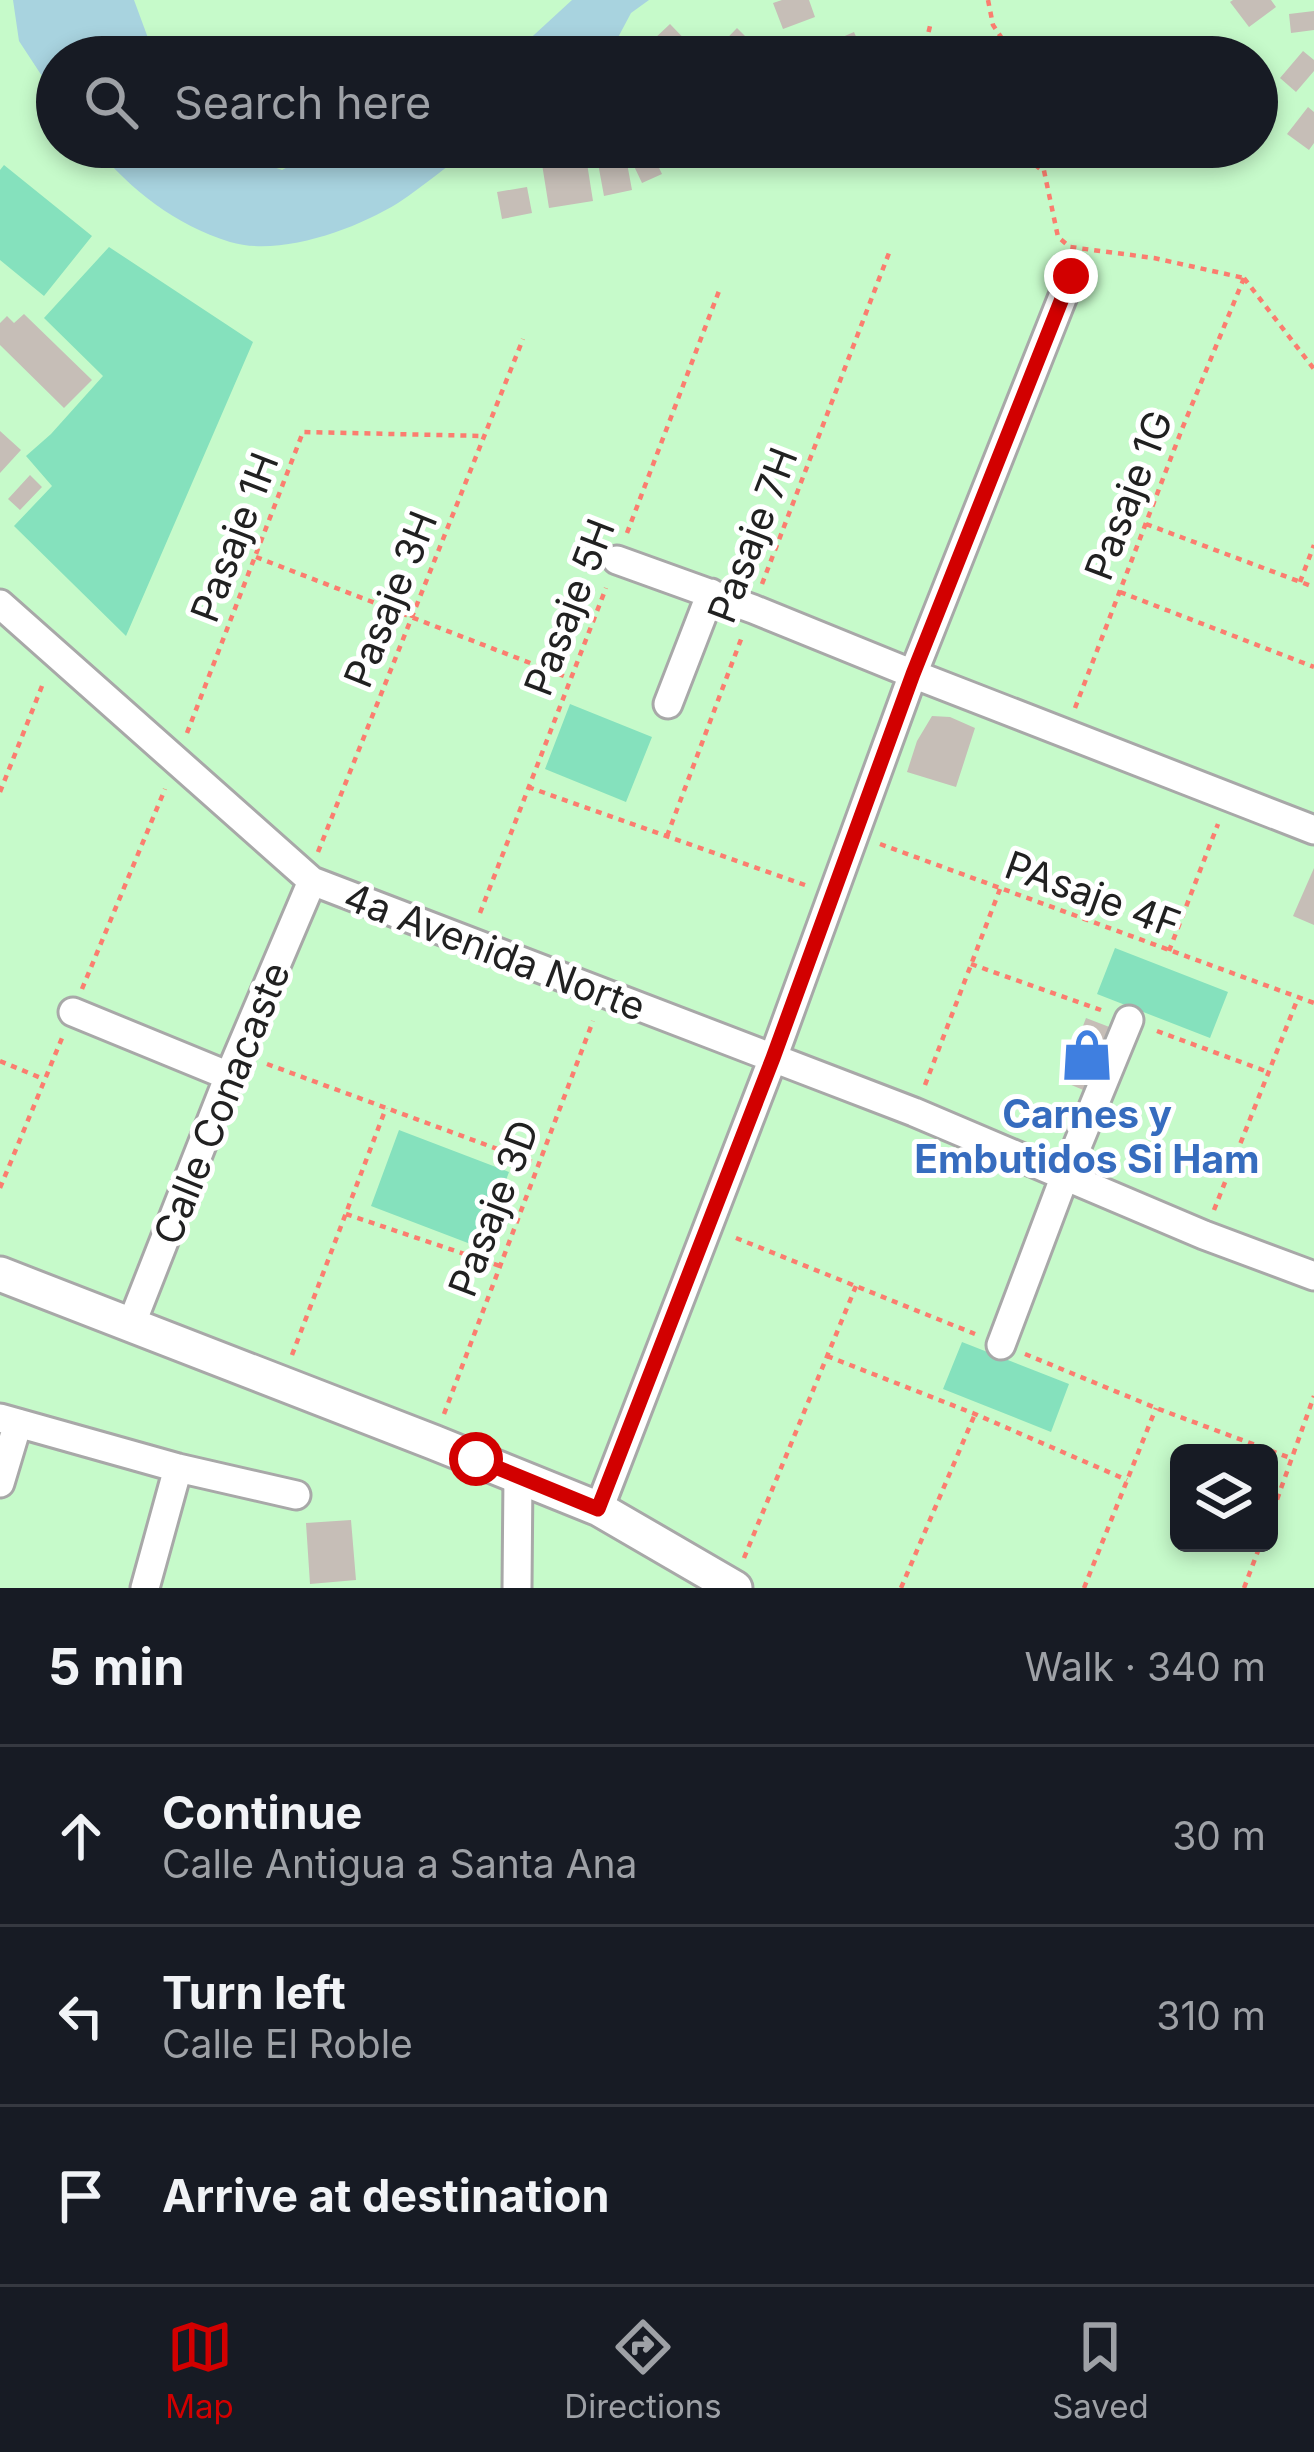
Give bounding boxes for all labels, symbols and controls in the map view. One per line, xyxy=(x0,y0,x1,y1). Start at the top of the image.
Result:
search box xyxy=(36,36,1278,168)
icon: search xyxy=(78,69,144,135)
text: Search here xyxy=(174,75,431,130)
route end xyxy=(1044,249,1098,303)
street label: Pasaje 1G xyxy=(1074,404,1182,586)
street label: Pasaje 7H xyxy=(697,441,807,629)
street label: Pasaje 1H xyxy=(180,446,288,628)
street label: Pasaje 3H xyxy=(333,504,447,694)
street label: Pasaje 5H xyxy=(514,512,624,702)
street label: PAsaje 4F xyxy=(999,841,1187,947)
street label: 4a Avenida Norte xyxy=(338,872,652,1030)
street label: Calle Conacaste xyxy=(143,955,299,1251)
shop icon: Carnes y Embutidos Si Ham xyxy=(1058,1026,1116,1084)
place label: Carnes y Embutidos Si Ham xyxy=(914,1090,1260,1182)
street label: Pasaje 3D xyxy=(438,1113,548,1303)
route start xyxy=(449,1432,503,1486)
map controls xyxy=(1170,1444,1278,1552)
button: layers xyxy=(1170,1444,1278,1552)
text: 5 min xyxy=(48,1636,185,1697)
text: Walk · 340 m xyxy=(1025,1643,1266,1690)
text: Continue xyxy=(162,1785,362,1840)
icon: ahead xyxy=(48,1803,114,1869)
text: 30 m xyxy=(1172,1812,1266,1859)
text: Calle Antigua a Santa Ana xyxy=(162,1840,637,1887)
text: Turn left xyxy=(162,1965,346,2020)
icon: left xyxy=(48,1983,114,2049)
text: 310 m xyxy=(1156,1992,1266,2039)
text: Calle El Roble xyxy=(162,2020,413,2067)
icon: arrive xyxy=(48,2163,114,2229)
text: Arrive at destination xyxy=(162,2168,609,2223)
tab: Map xyxy=(165,2314,234,2426)
tab: Directions xyxy=(564,2314,722,2426)
tab: Saved xyxy=(1052,2314,1149,2426)

